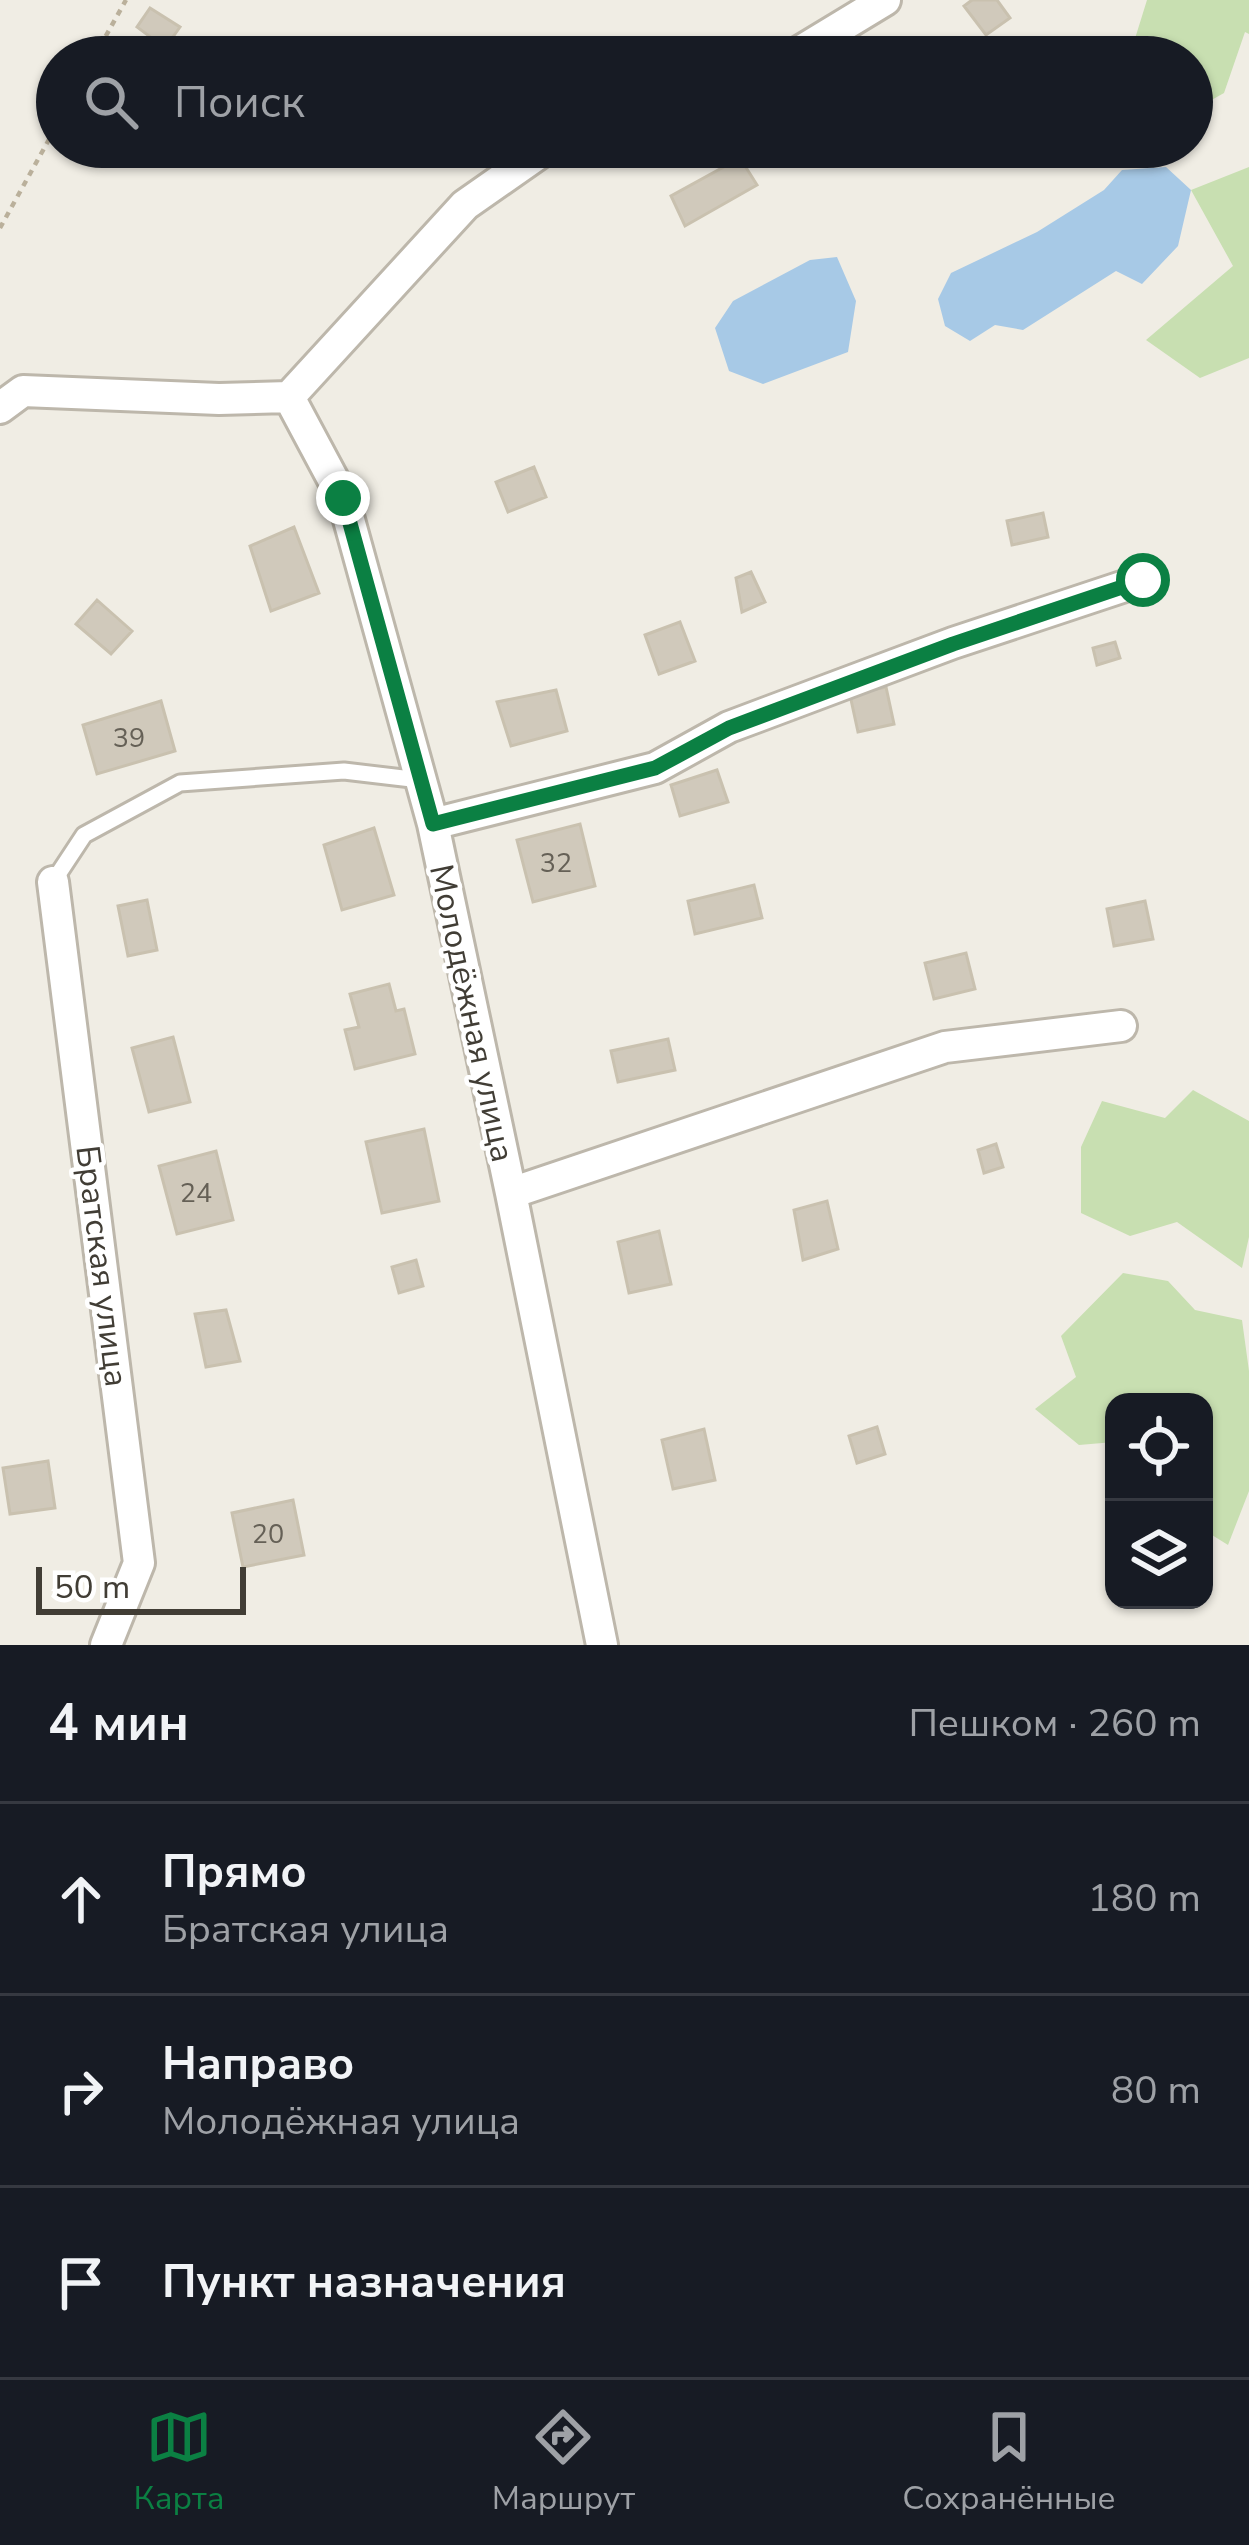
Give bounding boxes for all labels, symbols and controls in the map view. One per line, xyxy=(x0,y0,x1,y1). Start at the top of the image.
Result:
search box xyxy=(36,36,1213,168)
icon: search xyxy=(78,69,144,135)
text: Поиск xyxy=(174,72,305,133)
route end xyxy=(316,471,370,525)
route start xyxy=(1116,553,1170,607)
house number: 39 xyxy=(113,720,145,757)
house number: 32 xyxy=(540,845,572,882)
street label: Молодёжная улица xyxy=(418,860,525,1166)
street label: Братская улица xyxy=(64,1143,139,1389)
house number: 24 xyxy=(180,1175,212,1212)
map controls xyxy=(1105,1393,1213,1609)
button: locate xyxy=(1105,1393,1213,1501)
button: layers xyxy=(1105,1501,1213,1609)
house number: 20 xyxy=(252,1516,284,1553)
scale bar xyxy=(36,1561,246,1614)
text: 50 m xyxy=(54,1565,130,1610)
text: 4 мин xyxy=(48,1688,189,1758)
text: Пешком · 260 m xyxy=(908,1697,1201,1750)
text: Прямо xyxy=(162,1842,307,1903)
icon: ahead xyxy=(48,1866,114,1932)
text: 180 m xyxy=(1087,1872,1201,1925)
text: Братская улица xyxy=(162,1903,449,1956)
text: Направо xyxy=(162,2034,354,2095)
icon: right xyxy=(48,2058,114,2124)
text: 80 m xyxy=(1111,2064,1201,2117)
text: Молодёжная улица xyxy=(162,2095,520,2148)
icon: arrive xyxy=(48,2250,114,2316)
text: Пункт назначения xyxy=(162,2252,566,2313)
tab: Карта xyxy=(134,2404,225,2521)
tab: Маршрут xyxy=(492,2404,635,2521)
tab: Сохранённые xyxy=(902,2404,1115,2521)

